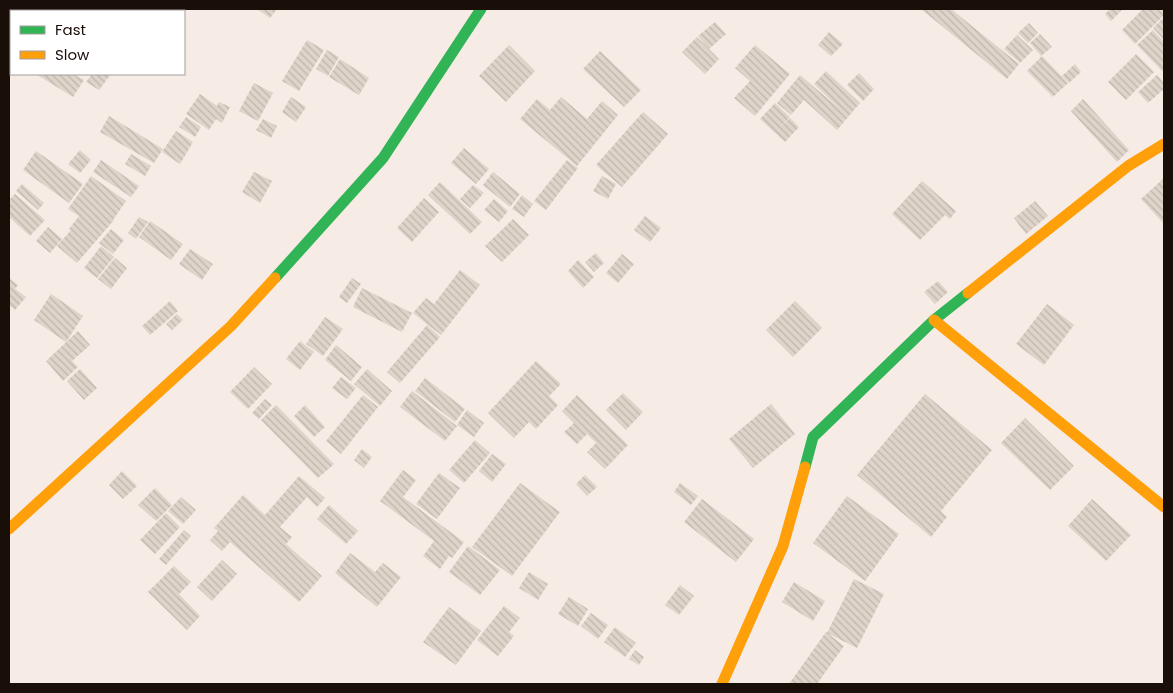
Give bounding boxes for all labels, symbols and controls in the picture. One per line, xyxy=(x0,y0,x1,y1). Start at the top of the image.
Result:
legend xyxy=(10,10,185,75)
text: Fast xyxy=(55,19,86,40)
text: Slow xyxy=(55,44,90,65)

